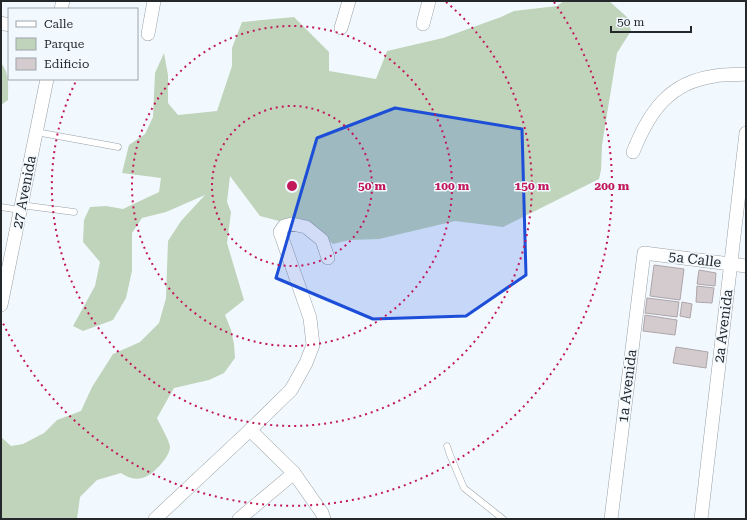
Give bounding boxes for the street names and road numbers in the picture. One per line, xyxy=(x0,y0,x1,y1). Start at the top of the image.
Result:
street label: 27 Avenida xyxy=(9,154,39,230)
street label: 5a Calle xyxy=(668,248,723,270)
street label: 2a Avenida xyxy=(711,288,735,364)
street label: 1a Avenida xyxy=(615,348,639,424)

